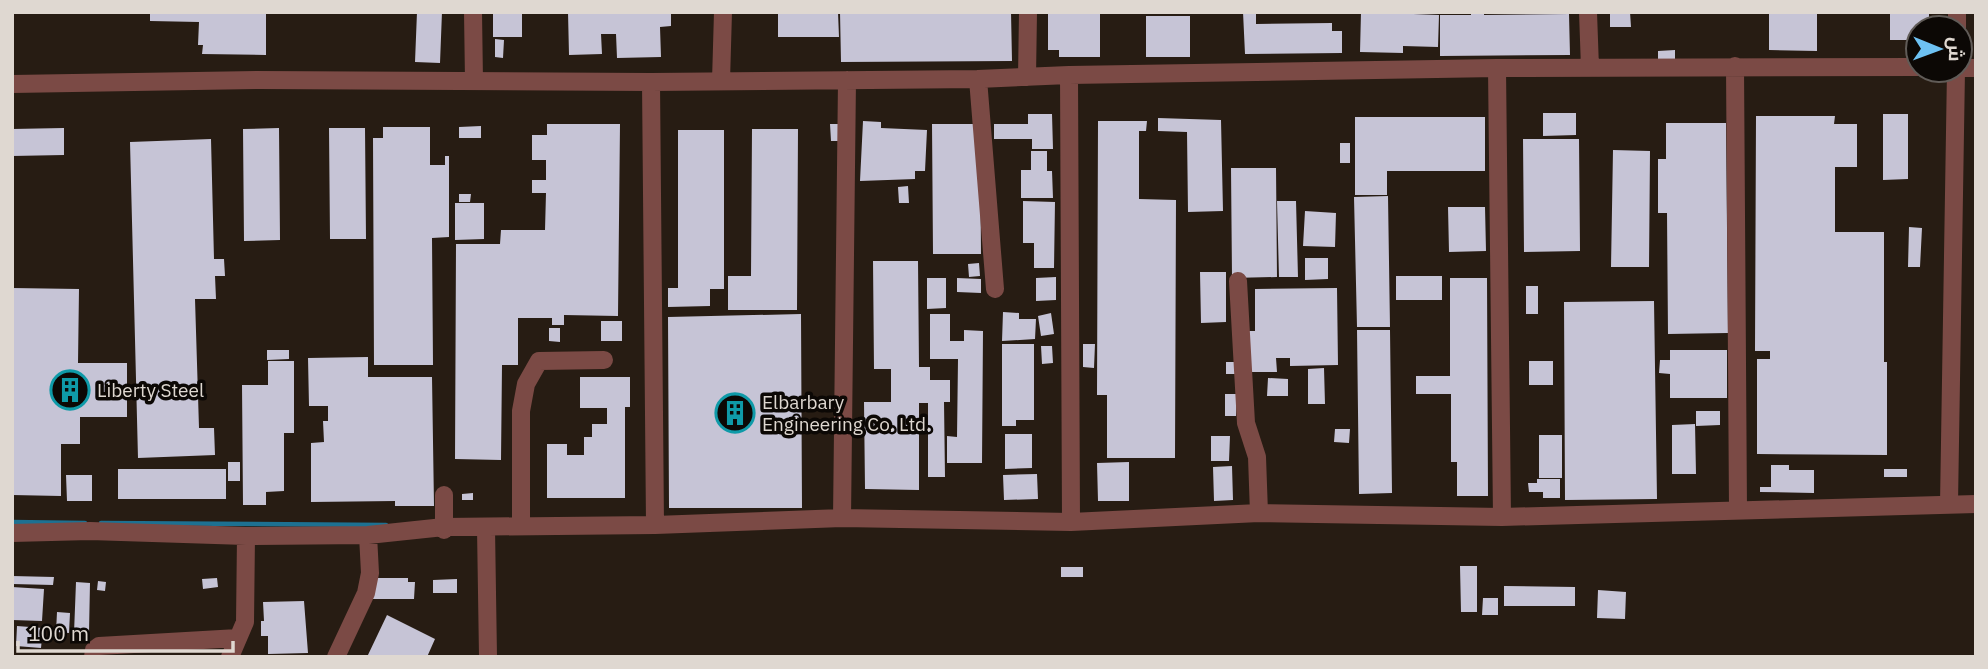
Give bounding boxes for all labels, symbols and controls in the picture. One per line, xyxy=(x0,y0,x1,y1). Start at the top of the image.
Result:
north arrow xyxy=(1904,14,1974,84)
text: ش xyxy=(1944,37,1968,62)
building icon: Liberty Steel xyxy=(49,369,91,411)
place label: Liberty Steel xyxy=(97,378,204,402)
place label: Elbarbary Engineering Co. Ltd. xyxy=(762,390,931,436)
building icon: Elbarbary Engineering Co. Ltd. xyxy=(714,392,756,434)
scale bar xyxy=(18,610,233,654)
text: 100 m xyxy=(28,619,89,647)

